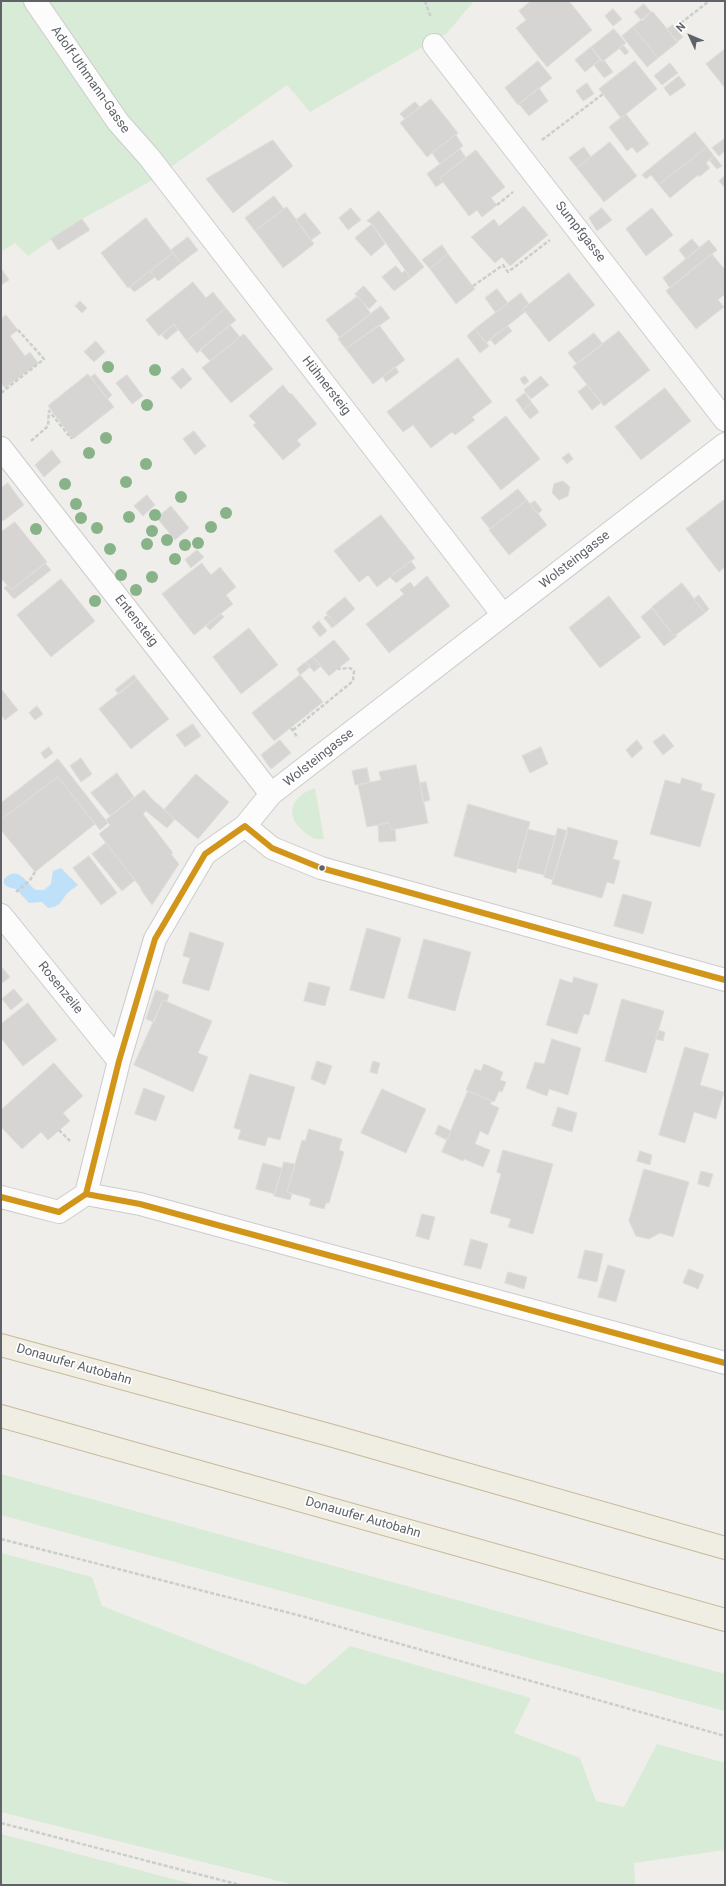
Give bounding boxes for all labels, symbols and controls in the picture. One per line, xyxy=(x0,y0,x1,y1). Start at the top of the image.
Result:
north arrow xyxy=(670,16,710,56)
text: N xyxy=(674,20,688,35)
street label: Adolf-Uthmann-Gasse xyxy=(47,24,133,136)
street label: Sumpfgasse xyxy=(551,199,609,265)
street label: Hühnersteig xyxy=(298,353,354,419)
street label: Wolsteingasse xyxy=(537,528,613,592)
street label: Entensteig xyxy=(111,592,161,650)
street label: Wolsteingasse xyxy=(281,726,357,790)
unlabelled marker xyxy=(317,863,327,873)
street label: Rosenzeile xyxy=(34,959,86,1017)
street label: Donauufer Autobahn xyxy=(15,1341,133,1389)
street label: Donauufer Autobahn xyxy=(304,1494,422,1542)

